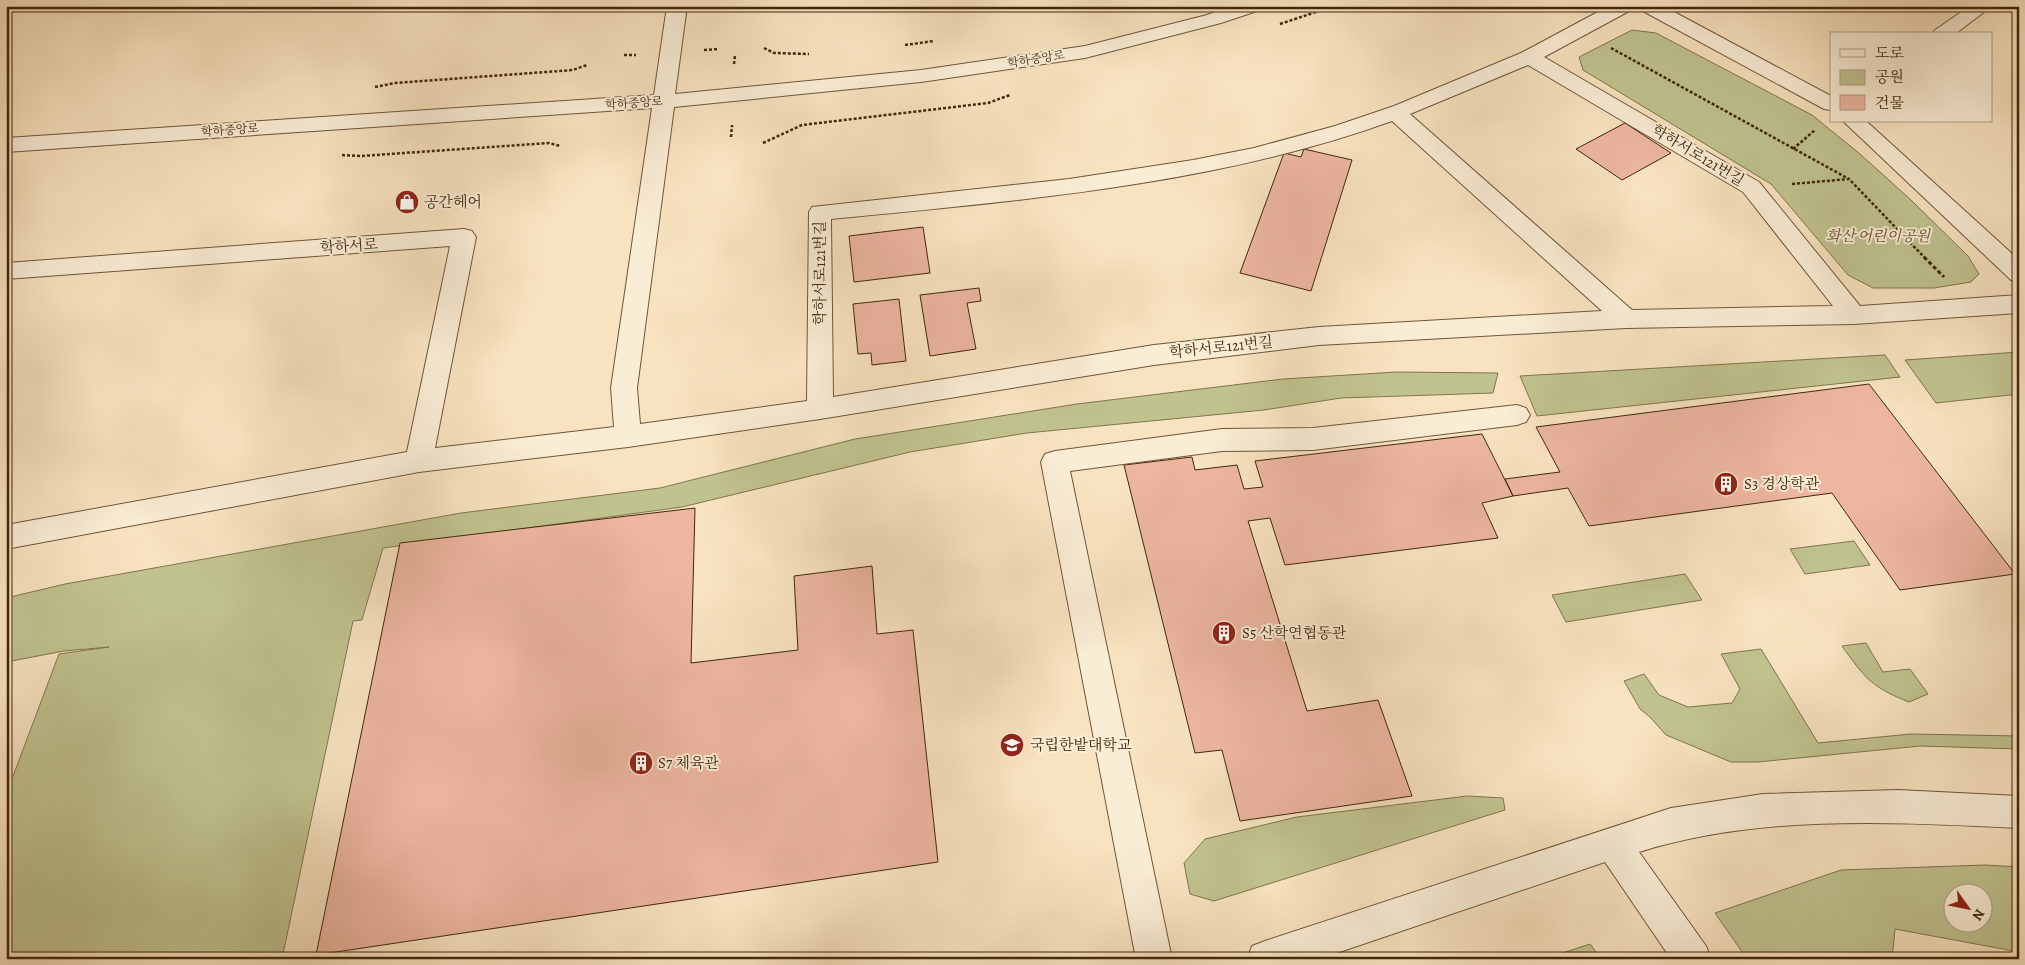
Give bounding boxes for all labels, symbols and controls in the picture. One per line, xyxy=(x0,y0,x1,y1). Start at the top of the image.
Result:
legend xyxy=(1830,32,1992,122)
text: 도로 xyxy=(1875,43,1904,63)
street label: 학하중앙로 xyxy=(1006,47,1066,71)
text: 공원 xyxy=(1875,67,1904,87)
street label: 학하중앙로 xyxy=(605,93,664,113)
text: 건물 xyxy=(1875,93,1904,113)
street label: 학하중앙로 xyxy=(201,120,260,140)
street label: 학하서로121번길 xyxy=(1648,120,1748,190)
shop icon: 공간헤어 xyxy=(394,189,420,215)
place label: 공간헤어 xyxy=(424,192,482,212)
street label: 학하서로121번길 xyxy=(810,221,830,325)
park label: 화산 어린이공원 xyxy=(1826,226,1931,246)
street label: 학하서로 xyxy=(319,234,379,258)
street label: 학하서로121번길 xyxy=(1168,332,1274,362)
building icon: S3 경상학관 xyxy=(1713,471,1739,497)
place label: S3 경상학관 xyxy=(1744,474,1820,494)
building icon: S5 산학연협동관 xyxy=(1211,620,1237,646)
place label: S5 산학연협동관 xyxy=(1242,623,1347,643)
school or university icon: 국립한밭대학교 xyxy=(999,732,1025,758)
place label: 국립한밭대학교 xyxy=(1030,735,1132,755)
building icon: S7 체육관 xyxy=(628,750,654,776)
place label: S7 체육관 xyxy=(658,753,719,773)
north arrow xyxy=(1942,882,1992,932)
text: N xyxy=(1968,905,1989,924)

